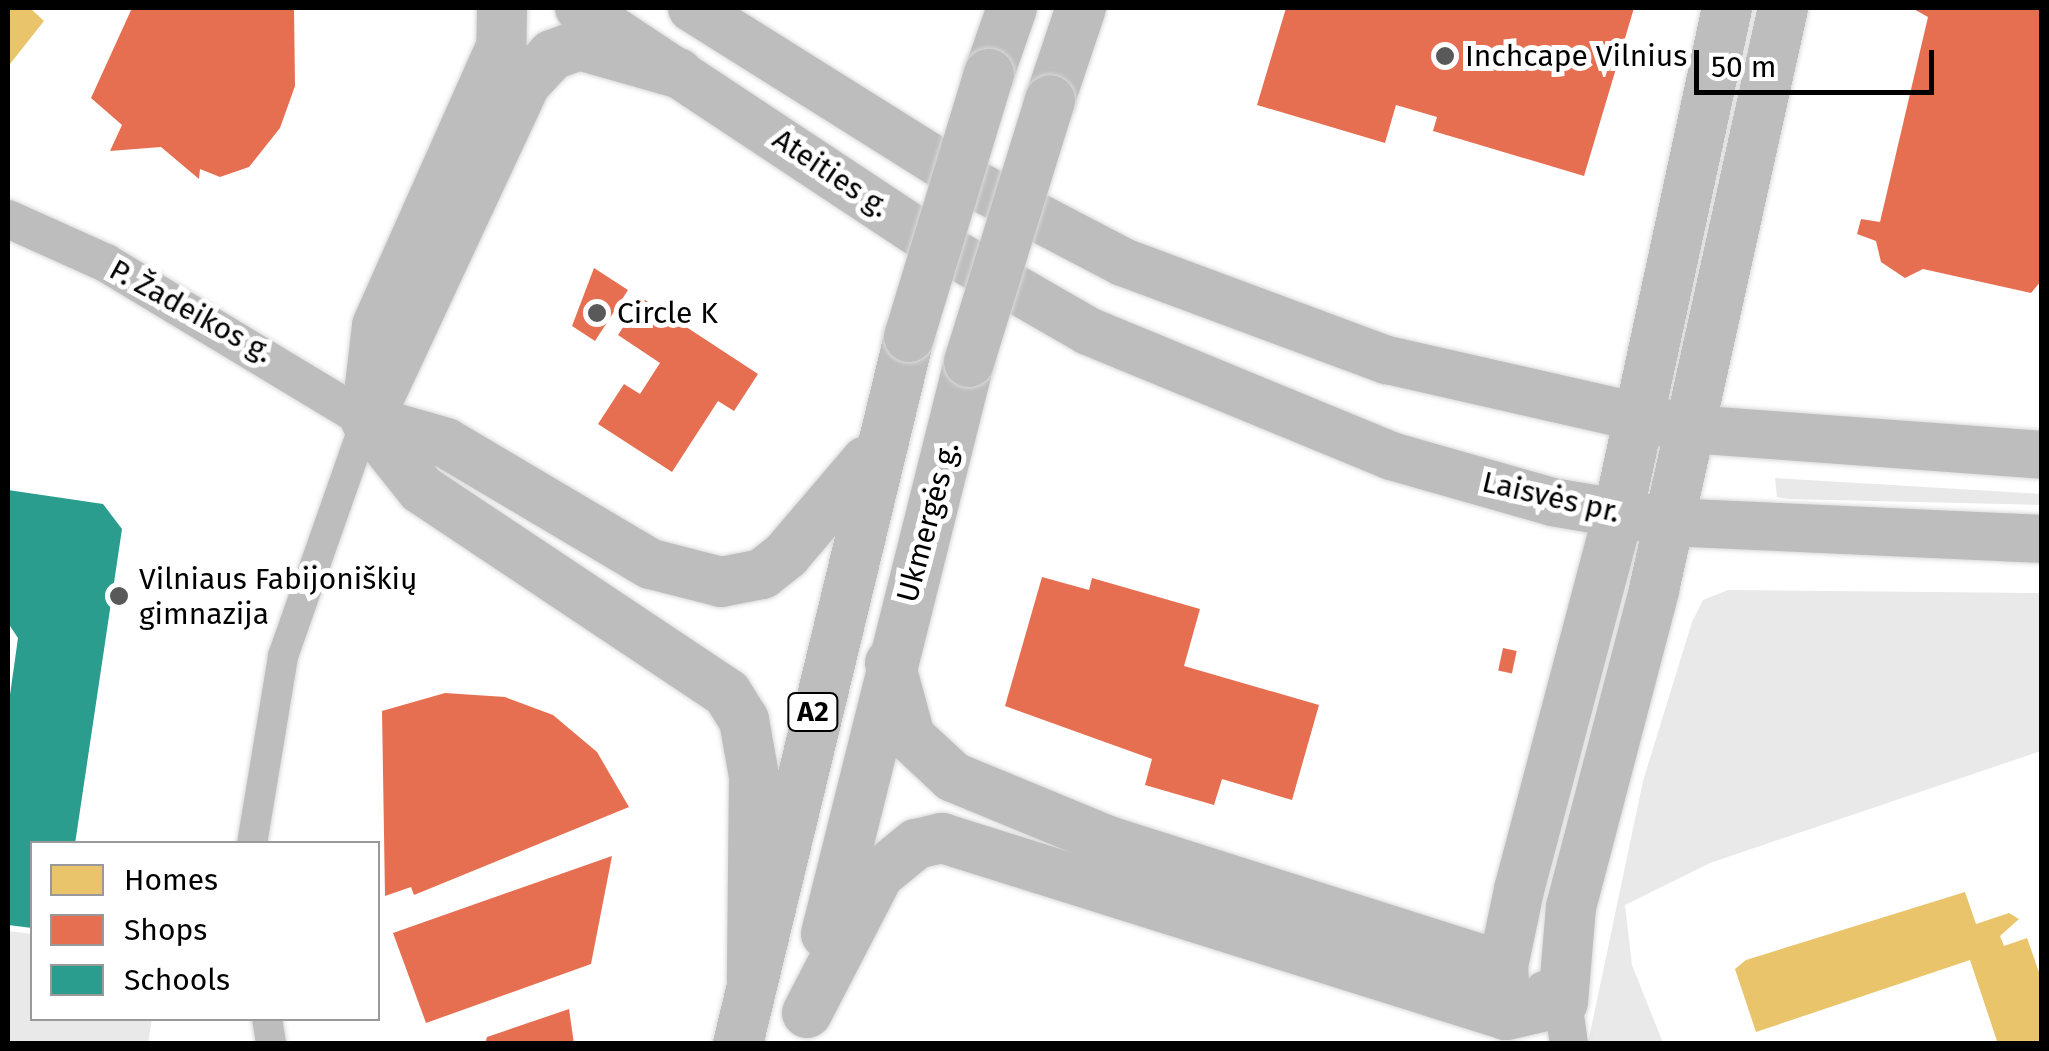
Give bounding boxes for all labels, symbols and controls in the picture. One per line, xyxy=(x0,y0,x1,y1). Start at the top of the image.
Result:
scale bar xyxy=(1699,30,1939,92)
place label: Inchcape Vilnius xyxy=(1465,38,1687,74)
marker: Inchcape Vilnius xyxy=(1434,45,1456,67)
text: 50 m xyxy=(1711,49,1776,85)
street label: Ateities g. xyxy=(766,121,896,225)
street label: P. Žadeikos g. xyxy=(103,251,279,371)
place label: Circle K xyxy=(617,295,718,331)
marker: Circle K xyxy=(586,302,608,324)
street label: Ukmergės g. xyxy=(889,438,967,606)
street label: Laisvės pr. xyxy=(1479,464,1623,530)
place label: Vilniaus Fabijoniškių gimnazija xyxy=(139,561,417,632)
marker: Vilniaus Fabijoniškių gimnazija xyxy=(108,585,130,607)
road number: A2 xyxy=(786,689,840,735)
legend xyxy=(30,841,380,1021)
text: Homes xyxy=(124,862,218,898)
text: Shops xyxy=(124,912,207,948)
text: Schools xyxy=(124,962,230,998)

